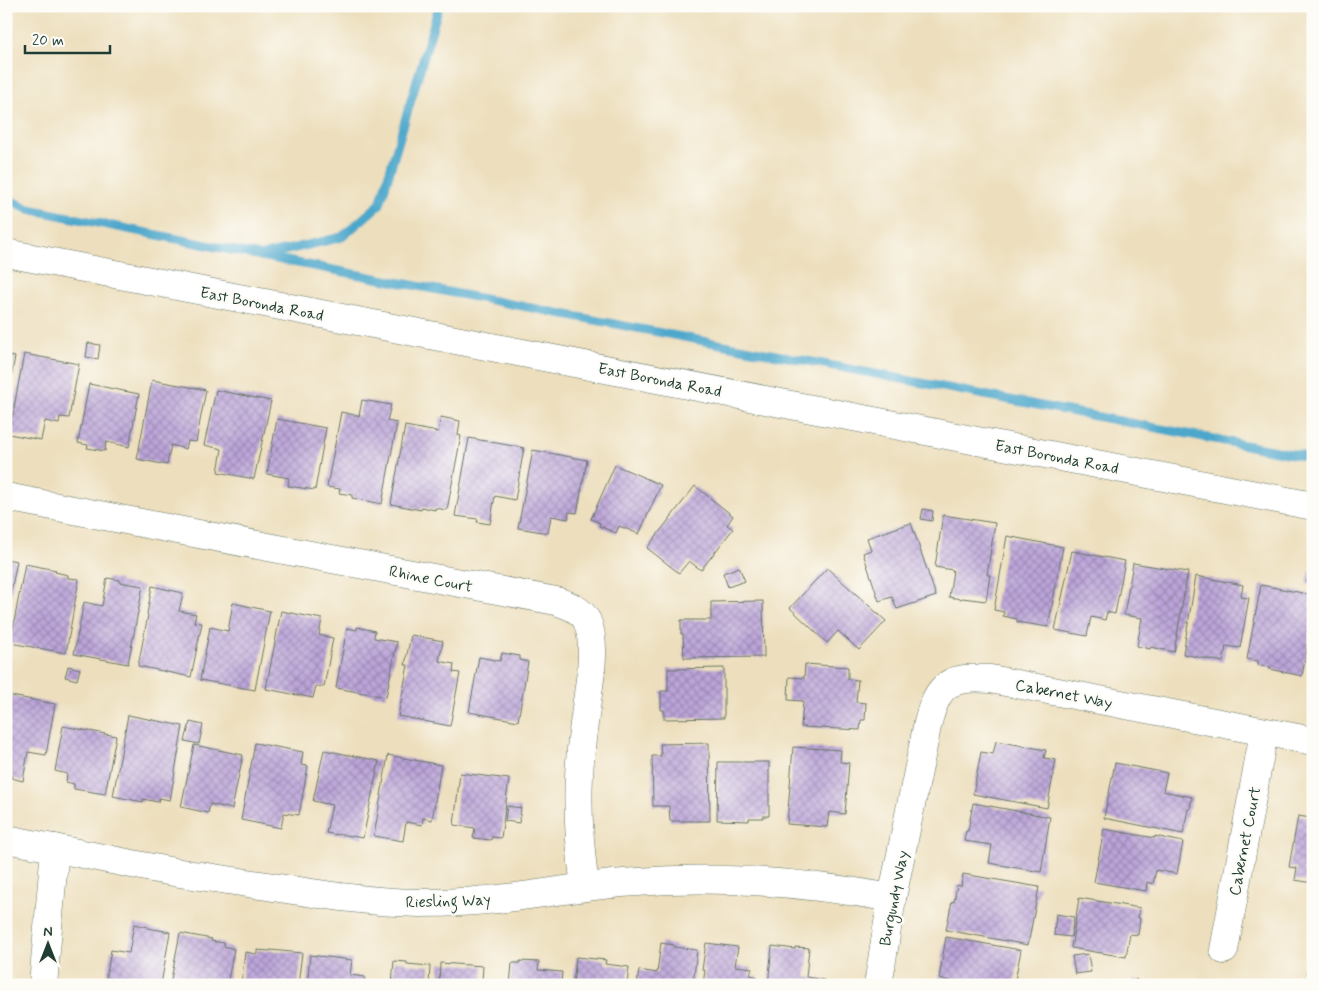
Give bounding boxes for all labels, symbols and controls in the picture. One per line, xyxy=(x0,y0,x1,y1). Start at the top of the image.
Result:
scale bar xyxy=(25,22,110,54)
text: 20 m xyxy=(32,31,64,51)
street label: East Boronda Road xyxy=(198,282,325,327)
street label: East Boronda Road xyxy=(596,358,723,403)
street label: East Boronda Road xyxy=(993,435,1120,480)
street label: Rhine Court xyxy=(387,561,475,598)
street label: Cabernet Way xyxy=(1013,675,1114,714)
street label: Cabernet Court xyxy=(1225,784,1266,898)
street label: Burgundy Way xyxy=(875,849,915,948)
street label: Riesling Way xyxy=(405,890,491,914)
north arrow xyxy=(22,918,72,968)
text: N xyxy=(43,923,53,941)

